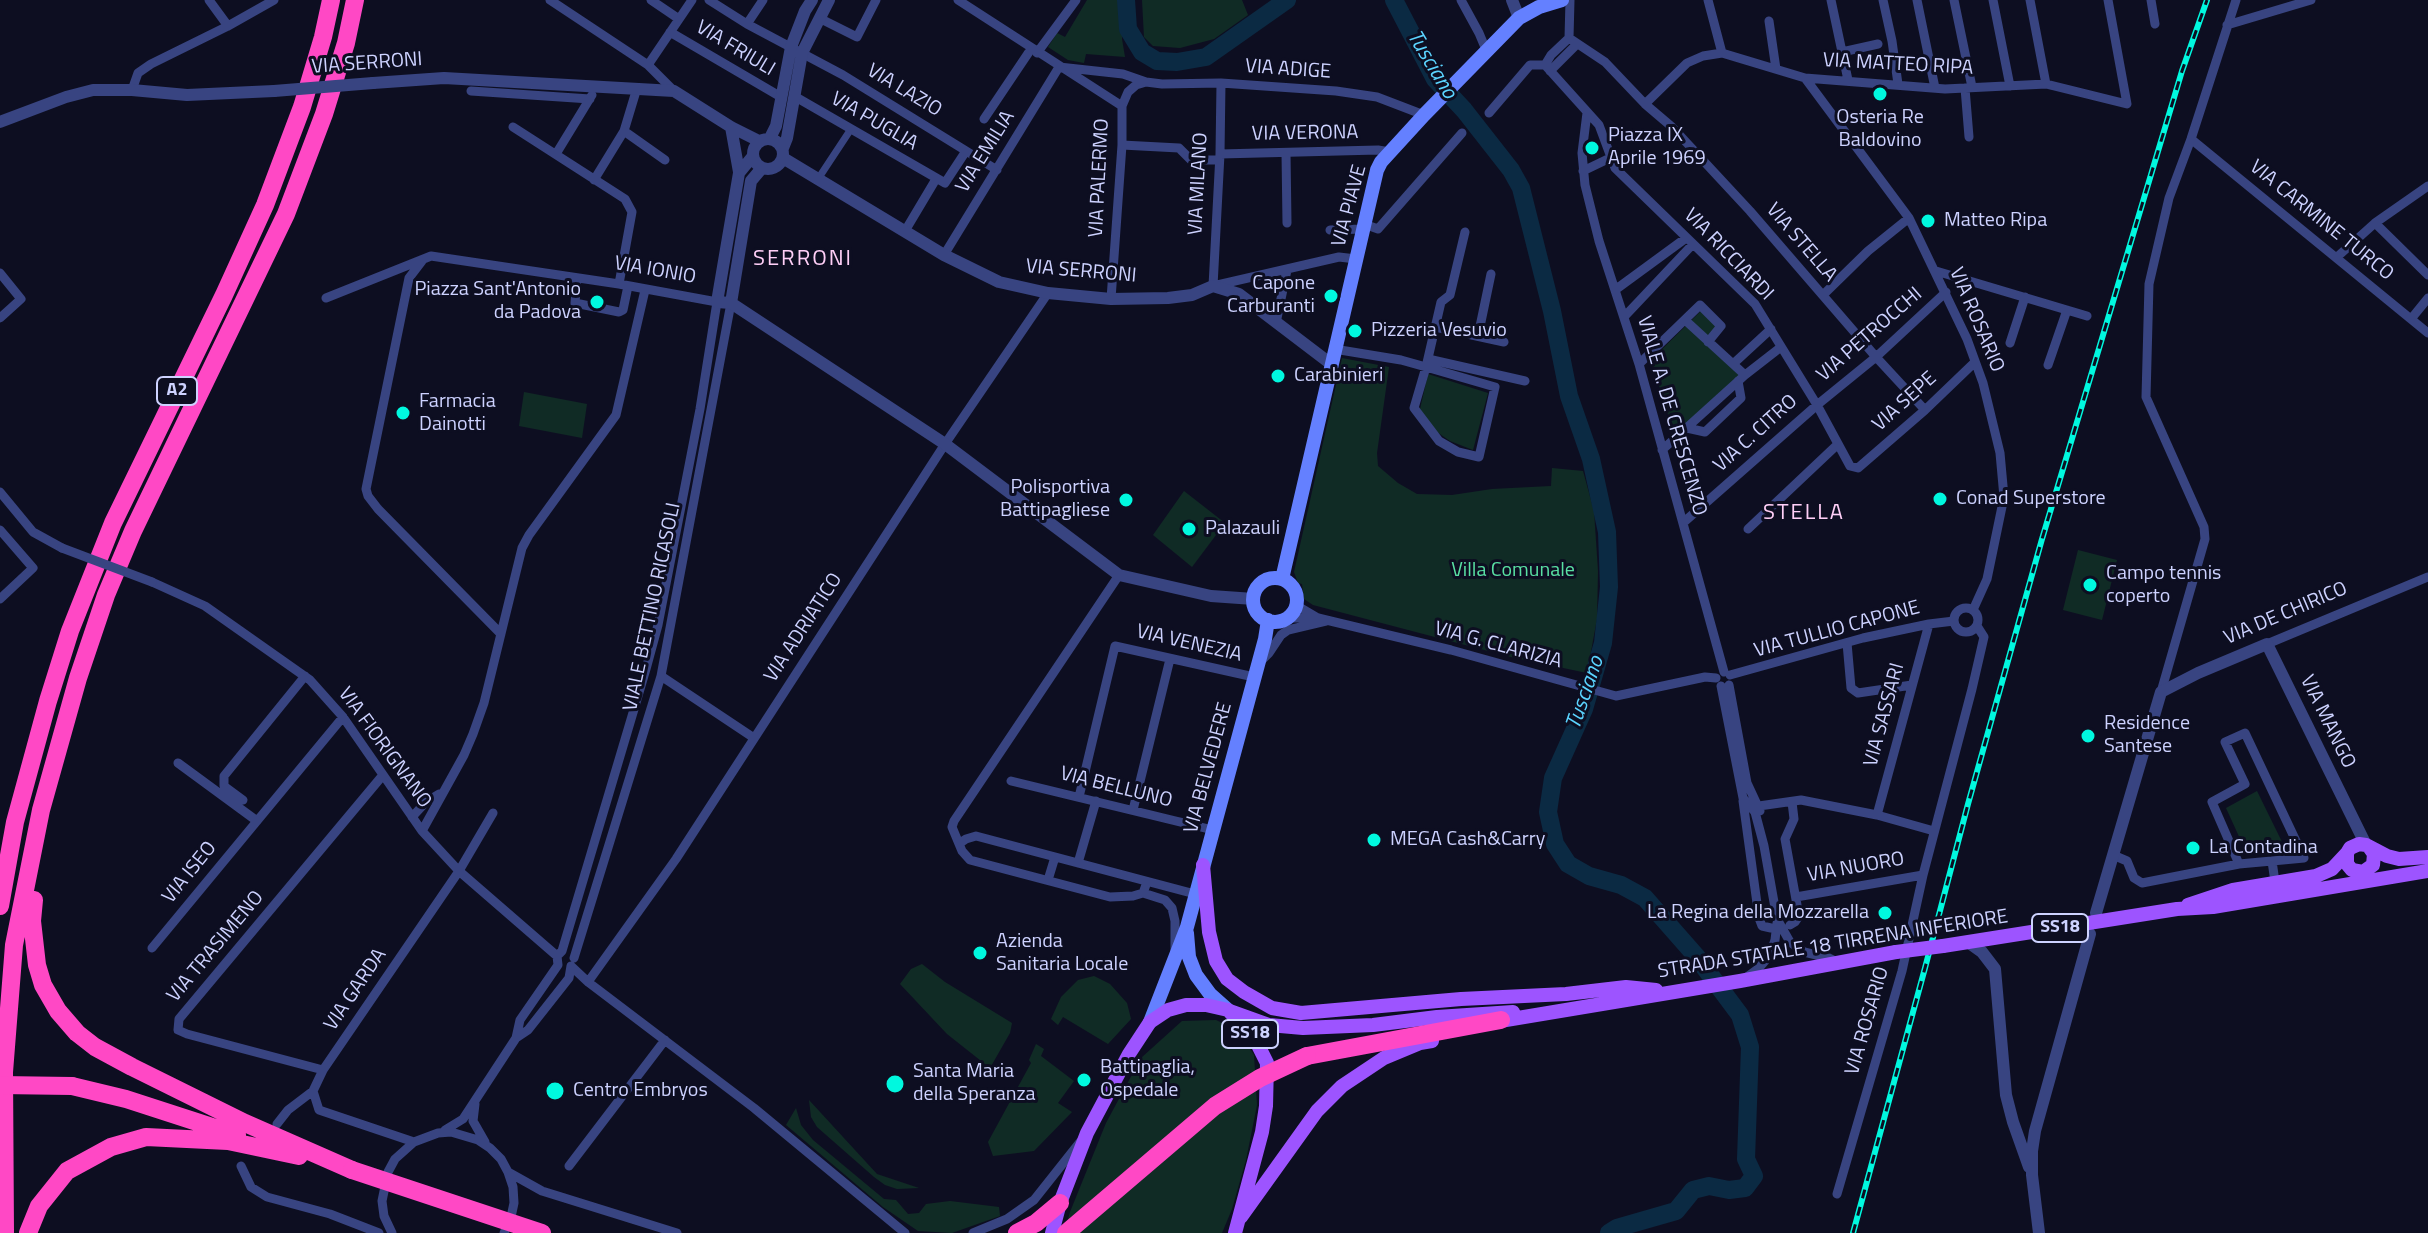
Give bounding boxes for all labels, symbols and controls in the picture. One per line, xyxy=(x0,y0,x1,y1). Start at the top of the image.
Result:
street label: VIA FRIULI xyxy=(691,16,779,82)
water label: Tusciano xyxy=(1400,26,1462,104)
street label: VIA SERRONI xyxy=(311,48,423,80)
street label: VIA MATTEO RIPA xyxy=(1822,49,1974,81)
street label: VIA ADIGE xyxy=(1244,55,1332,85)
street label: VIA LAZIO xyxy=(862,59,946,123)
marker: Osteria Re Baldovino xyxy=(1871,85,1889,103)
street label: VIA PUGLIA xyxy=(826,88,922,156)
place label: Osteria Re Baldovino xyxy=(1836,106,1924,153)
street label: VIA EMILIA xyxy=(951,107,1021,197)
street label: VIA PALERMO xyxy=(1085,118,1115,238)
street label: VIA VERONA xyxy=(1252,121,1358,147)
place label: Piazza IX Aprile 1969 xyxy=(1608,124,1706,171)
street label: VIA MILANO xyxy=(1184,132,1214,236)
marker: Piazza IX Aprile 1969 xyxy=(1583,139,1601,157)
street label: VIA CARMINE TURCO xyxy=(2244,156,2398,286)
street label: VIA PIAVE xyxy=(1328,162,1372,250)
street label: VIA STELLA xyxy=(1760,199,1842,287)
street label: VIA RICCIARDI xyxy=(1678,204,1778,306)
place label: Matteo Ripa xyxy=(1944,209,2047,233)
marker: Matteo Ripa xyxy=(1919,212,1937,230)
district label: SERRONI xyxy=(753,247,853,273)
street label: VIA IONIO xyxy=(612,252,698,290)
street label: VIA SERRONI xyxy=(1025,255,1137,289)
street label: VIA ROSARIO xyxy=(1943,264,2009,376)
place label: Capone Carburanti xyxy=(1227,272,1315,319)
place label: Piazza Sant'Antonio da Padova xyxy=(414,278,581,325)
street label: VIA PETROCCHI xyxy=(1812,283,1928,387)
marker: Capone Carburanti xyxy=(1322,287,1340,305)
marker: Piazza Sant'Antonio da Padova xyxy=(588,293,606,311)
street label: VIALE A. DE CRESCENZO xyxy=(1631,313,1711,519)
place label: Pizzeria Vesuvio xyxy=(1371,319,1507,343)
marker: Pizzeria Vesuvio xyxy=(1346,322,1364,340)
place label: Carabinieri xyxy=(1294,364,1383,388)
marker: Carabinieri xyxy=(1269,367,1287,385)
street label: VIA SEPE xyxy=(1868,367,1942,437)
road number: A2 xyxy=(157,377,197,405)
place label: Farmacia Dainotti xyxy=(419,390,496,437)
street label: VIA C. CITRO xyxy=(1709,390,1803,478)
marker: Farmacia Dainotti xyxy=(394,404,412,422)
place label: Polisportiva Battipagliese xyxy=(1000,476,1110,523)
place label: Conad Superstore xyxy=(1956,487,2106,511)
marker: Conad Superstore xyxy=(1931,490,1949,508)
marker: Polisportiva Battipagliese xyxy=(1117,491,1135,509)
street label: VIALE BETTINO RICASOLI xyxy=(619,501,687,713)
district label: STELLA xyxy=(1763,501,1845,527)
place label: Palazauli xyxy=(1205,517,1280,541)
marker: Palazauli xyxy=(1180,520,1198,538)
park label: Villa Comunale xyxy=(1451,559,1575,583)
place label: Campo tennis coperto xyxy=(2106,562,2221,609)
street label: VIA ADRIATICO xyxy=(760,569,848,687)
marker: Campo tennis coperto xyxy=(2081,576,2099,594)
street label: VIA DE CHIRICO xyxy=(2221,577,2351,651)
street label: VIA TULLIO CAPONE xyxy=(1752,596,1922,664)
street label: VIA G. CLARIZIA xyxy=(1432,617,1564,675)
street label: VIA VENEZIA xyxy=(1134,620,1244,668)
water label: Tusciano xyxy=(1561,653,1611,733)
street label: VIA SASSARI xyxy=(1860,661,1910,769)
street label: VIA MANGO xyxy=(2294,672,2360,772)
street label: VIA FIORIGNANO xyxy=(332,683,436,813)
street label: VIA BELVEDERE xyxy=(1180,700,1238,836)
place label: Residence Santese xyxy=(2104,712,2190,759)
marker: Residence Santese xyxy=(2079,727,2097,745)
street label: VIA BELLUNO xyxy=(1057,762,1175,814)
place label: MEGA Cash&Carry xyxy=(1390,828,1545,852)
marker: MEGA Cash&Carry xyxy=(1365,831,1383,849)
place label: La Contadina xyxy=(2209,836,2318,860)
street label: VIA ISEO xyxy=(158,837,222,909)
marker: La Contadina xyxy=(2184,839,2202,857)
street label: VIA NUORO xyxy=(1806,848,1906,888)
street label: VIA TRASIMENO xyxy=(163,887,269,1007)
place label: La Regina della Mozzarella xyxy=(1647,901,1869,925)
marker: La Regina della Mozzarella xyxy=(1876,904,1894,922)
street label: STRADA STATALE 18 TIRRENA INFERIORE xyxy=(1656,905,2010,985)
road number: SS18 xyxy=(2032,914,2088,942)
place label: Azienda Sanitaria Locale xyxy=(996,930,1128,977)
street label: VIA GARDA xyxy=(320,944,392,1036)
marker: Azienda Sanitaria Locale xyxy=(971,944,989,962)
street label: VIA ROSARIO xyxy=(1841,964,1895,1078)
road number: SS18 xyxy=(1222,1020,1278,1048)
place label: Battipaglia, Ospedale xyxy=(1100,1056,1195,1103)
place label: Santa Maria della Speranza xyxy=(913,1060,1036,1107)
marker: Battipaglia, Ospedale xyxy=(1075,1071,1093,1089)
marker: Santa Maria della Speranza xyxy=(884,1073,906,1095)
place label: Centro Embryos xyxy=(573,1079,708,1103)
marker: Centro Embryos xyxy=(544,1080,566,1102)

